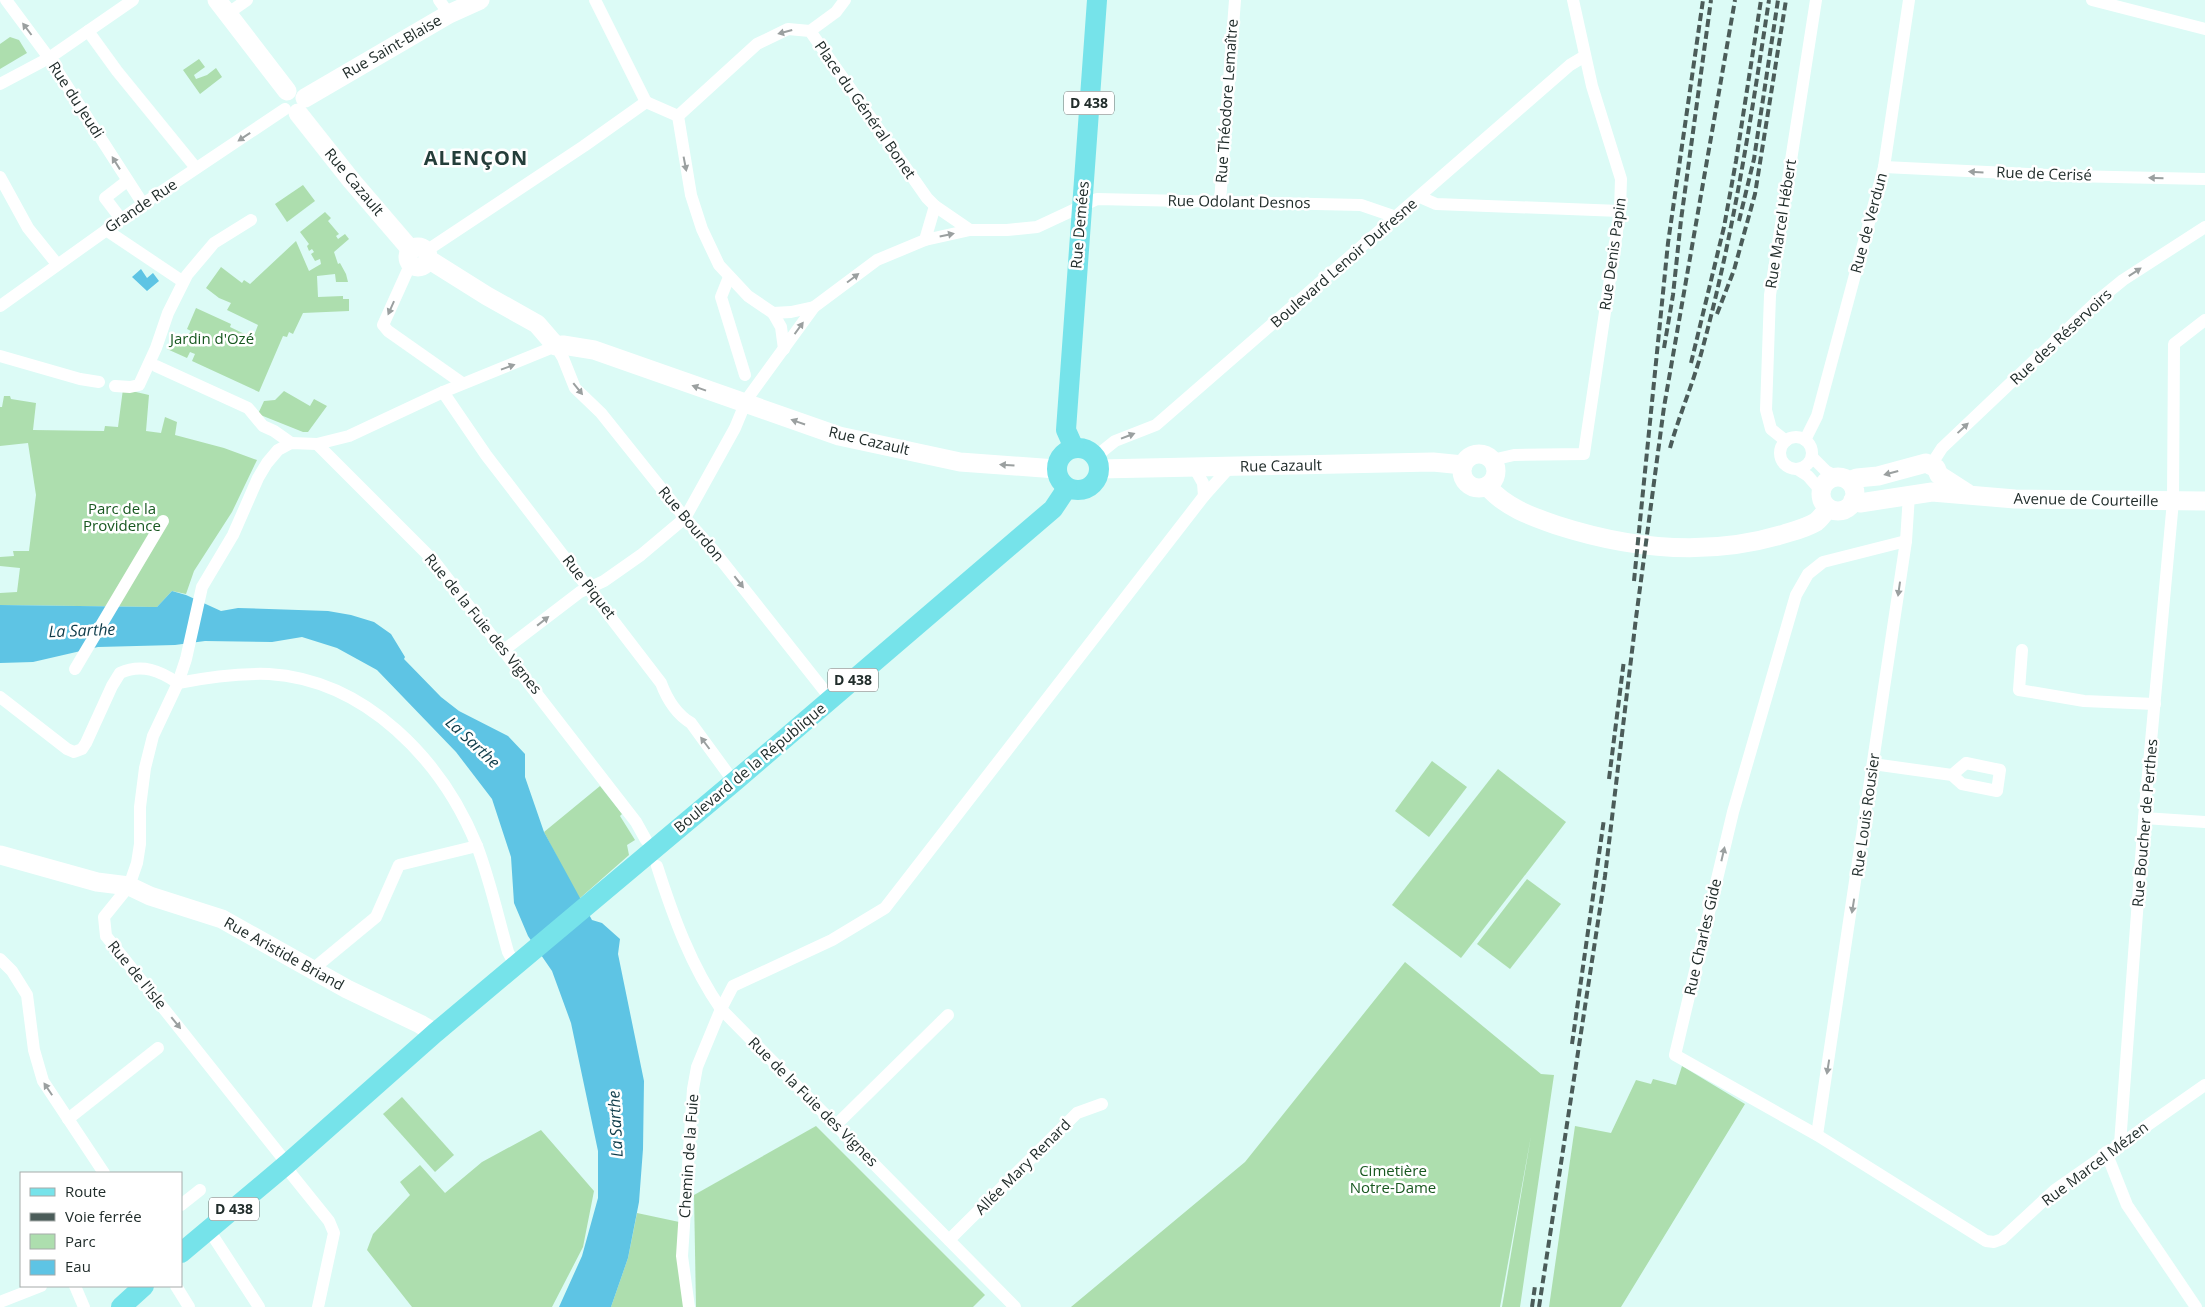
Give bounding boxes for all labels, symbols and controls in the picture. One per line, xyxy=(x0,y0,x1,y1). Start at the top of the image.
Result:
street label: Rue Saint-Blaise xyxy=(338,10,445,83)
street label: Rue Théodore Lemaître xyxy=(1210,18,1242,184)
one-way arrow xyxy=(22,22,32,36)
one-way arrow xyxy=(777,28,792,36)
street label: Place du Général Bonet xyxy=(811,37,921,182)
street label: Rue du Jeudi xyxy=(45,57,109,142)
road number: D 438 xyxy=(1064,92,1114,115)
one-way arrow xyxy=(237,132,251,142)
street label: Rue Cazault xyxy=(321,143,389,219)
district label: ALENÇON xyxy=(424,144,528,171)
one-way arrow xyxy=(111,156,121,169)
one-way arrow xyxy=(681,156,689,171)
street label: Rue Marcel Hébert xyxy=(1760,158,1800,290)
street label: Rue de Cerisé xyxy=(1996,161,2092,185)
one-way arrow xyxy=(1968,167,1984,175)
street label: Rue de Verdun xyxy=(1845,170,1891,275)
street label: Grande Rue xyxy=(100,174,180,237)
one-way arrow xyxy=(2148,174,2164,182)
street label: Rue Demées xyxy=(1065,180,1093,270)
street label: Rue Odolant Desnos xyxy=(1167,190,1311,212)
street label: Boulevard Lenoir Dufresne xyxy=(1266,193,1421,331)
street label: Rue Denis Papin xyxy=(1594,196,1630,312)
one-way arrow xyxy=(940,231,956,239)
one-way arrow xyxy=(2129,267,2142,277)
one-way arrow xyxy=(846,272,859,283)
street label: Rue des Réservoirs xyxy=(2005,284,2116,389)
one-way arrow xyxy=(387,301,395,315)
one-way arrow xyxy=(794,321,804,335)
park label: Jardin d'Ozé xyxy=(168,328,254,348)
one-way arrow xyxy=(501,363,516,371)
one-way arrow xyxy=(572,383,583,396)
one-way arrow xyxy=(691,384,706,391)
one-way arrow xyxy=(790,418,805,425)
street label: Rue Cazault xyxy=(827,421,912,459)
one-way arrow xyxy=(1957,422,1969,434)
one-way arrow xyxy=(1121,432,1136,439)
street label: Rue Cazault xyxy=(1240,454,1322,476)
one-way arrow xyxy=(999,461,1015,469)
one-way arrow xyxy=(1883,469,1898,477)
street label: Rue Bourdon xyxy=(654,482,729,565)
street label: Avenue de Courteille xyxy=(2013,488,2159,510)
park label: Parc de la Providence xyxy=(83,498,161,535)
street label: Rue de la Fuie des Vignes xyxy=(421,549,547,698)
street label: Rue Piquet xyxy=(559,550,621,622)
one-way arrow xyxy=(734,575,744,589)
one-way arrow xyxy=(1894,582,1902,598)
one-way arrow xyxy=(536,615,549,626)
water label: La Sarthe xyxy=(48,618,116,642)
road number: D 438 xyxy=(828,668,878,692)
street label: Boulevard de la République xyxy=(669,698,829,837)
water label: La Sarthe xyxy=(441,711,505,773)
one-way arrow xyxy=(700,736,710,750)
street label: Rue Boucher de Perthes xyxy=(2127,738,2161,908)
street label: Rue Louis Rousier xyxy=(1846,752,1884,878)
one-way arrow xyxy=(1719,847,1727,862)
street label: Rue Charles Gide xyxy=(1679,876,1725,997)
one-way arrow xyxy=(1848,898,1856,914)
street label: Rue Aristide Briand xyxy=(221,912,348,994)
street label: Rue de l'Isle xyxy=(104,936,172,1013)
one-way arrow xyxy=(170,1017,181,1030)
street label: Rue de la Fuie des Vignes xyxy=(745,1032,883,1170)
one-way arrow xyxy=(1824,1059,1832,1075)
one-way arrow xyxy=(43,1082,53,1096)
water label: La Sarthe xyxy=(602,1090,628,1158)
street label: Chemin de la Fuie xyxy=(674,1093,702,1219)
street label: Allée Mary Renard xyxy=(970,1114,1075,1219)
street label: Rue Marcel Mézen xyxy=(2037,1117,2152,1210)
park label: Cimetière Notre-Dame xyxy=(1350,1160,1436,1197)
legend xyxy=(20,1172,182,1287)
text: Route xyxy=(65,1181,106,1201)
road number: D 438 xyxy=(209,1198,259,1220)
text: Voie ferrée xyxy=(65,1206,142,1226)
text: Parc xyxy=(65,1231,96,1251)
text: Eau xyxy=(65,1256,91,1276)

